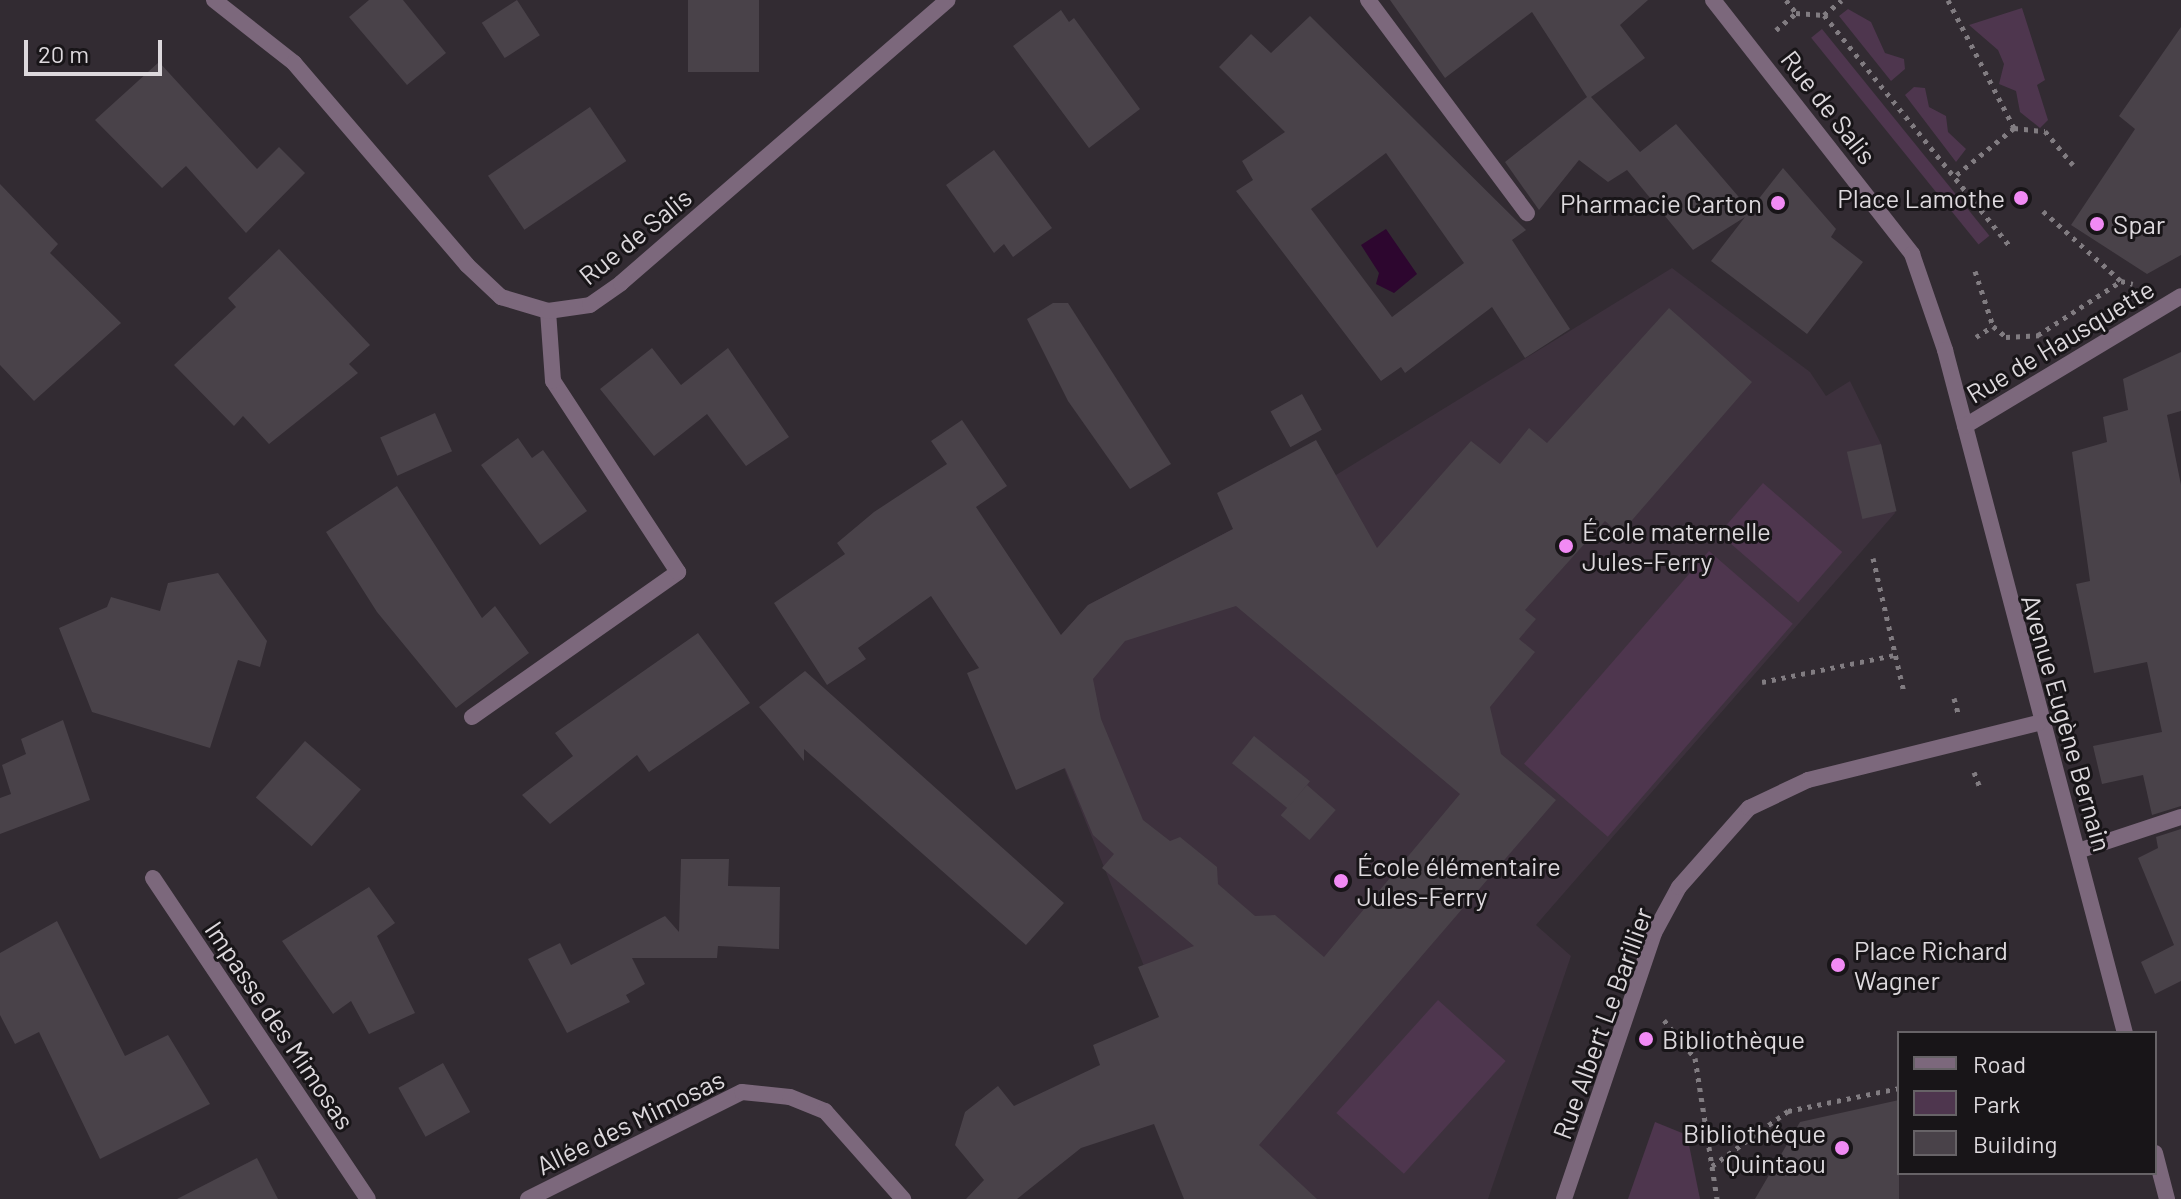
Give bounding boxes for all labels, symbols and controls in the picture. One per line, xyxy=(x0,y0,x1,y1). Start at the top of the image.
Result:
scale bar xyxy=(28,24,166,74)
text: 20 m xyxy=(38,39,89,68)
street label: Rue de Salis xyxy=(1775,44,1883,170)
street label: Rue de Salis xyxy=(572,181,698,291)
place label: Place Lamothe xyxy=(1837,182,2005,214)
place label: Pharmacie Carton xyxy=(1560,187,1762,219)
marker: Place Lamothe xyxy=(2012,189,2030,207)
marker: Pharmacie Carton xyxy=(1769,194,1787,212)
place label: Spar xyxy=(2113,208,2165,240)
marker: Spar xyxy=(2088,215,2106,233)
street label: Rue de Hausquette xyxy=(1961,273,2159,409)
place label: École maternelle Jules-Ferry xyxy=(1582,515,1771,576)
marker: École maternelle Jules-Ferry xyxy=(1557,537,1575,555)
street label: Avenue Eugène Bernain xyxy=(2015,591,2119,855)
place label: École élémentaire Jules-Ferry xyxy=(1357,850,1561,912)
marker: École élémentaire Jules-Ferry xyxy=(1332,872,1350,890)
street label: Rue Albert Le Barillier xyxy=(1546,903,1658,1143)
street label: Impasse des Mimosas xyxy=(199,915,361,1135)
place label: Place Richard Wagner xyxy=(1854,934,2008,996)
marker: Place Richard Wagner xyxy=(1829,956,1847,974)
place label: Bibliothèque xyxy=(1662,1023,1805,1055)
marker: Bibliothèque xyxy=(1637,1030,1655,1048)
legend xyxy=(1897,1031,2157,1175)
text: Road xyxy=(1973,1049,2026,1078)
street label: Allée des Mimosas xyxy=(531,1063,729,1181)
text: Park xyxy=(1973,1089,2020,1118)
place label: Bibliothéque Quintaou xyxy=(1683,1117,1826,1178)
text: Building xyxy=(1973,1129,2057,1158)
marker: Bibliothéque Quintaou xyxy=(1833,1139,1851,1157)

